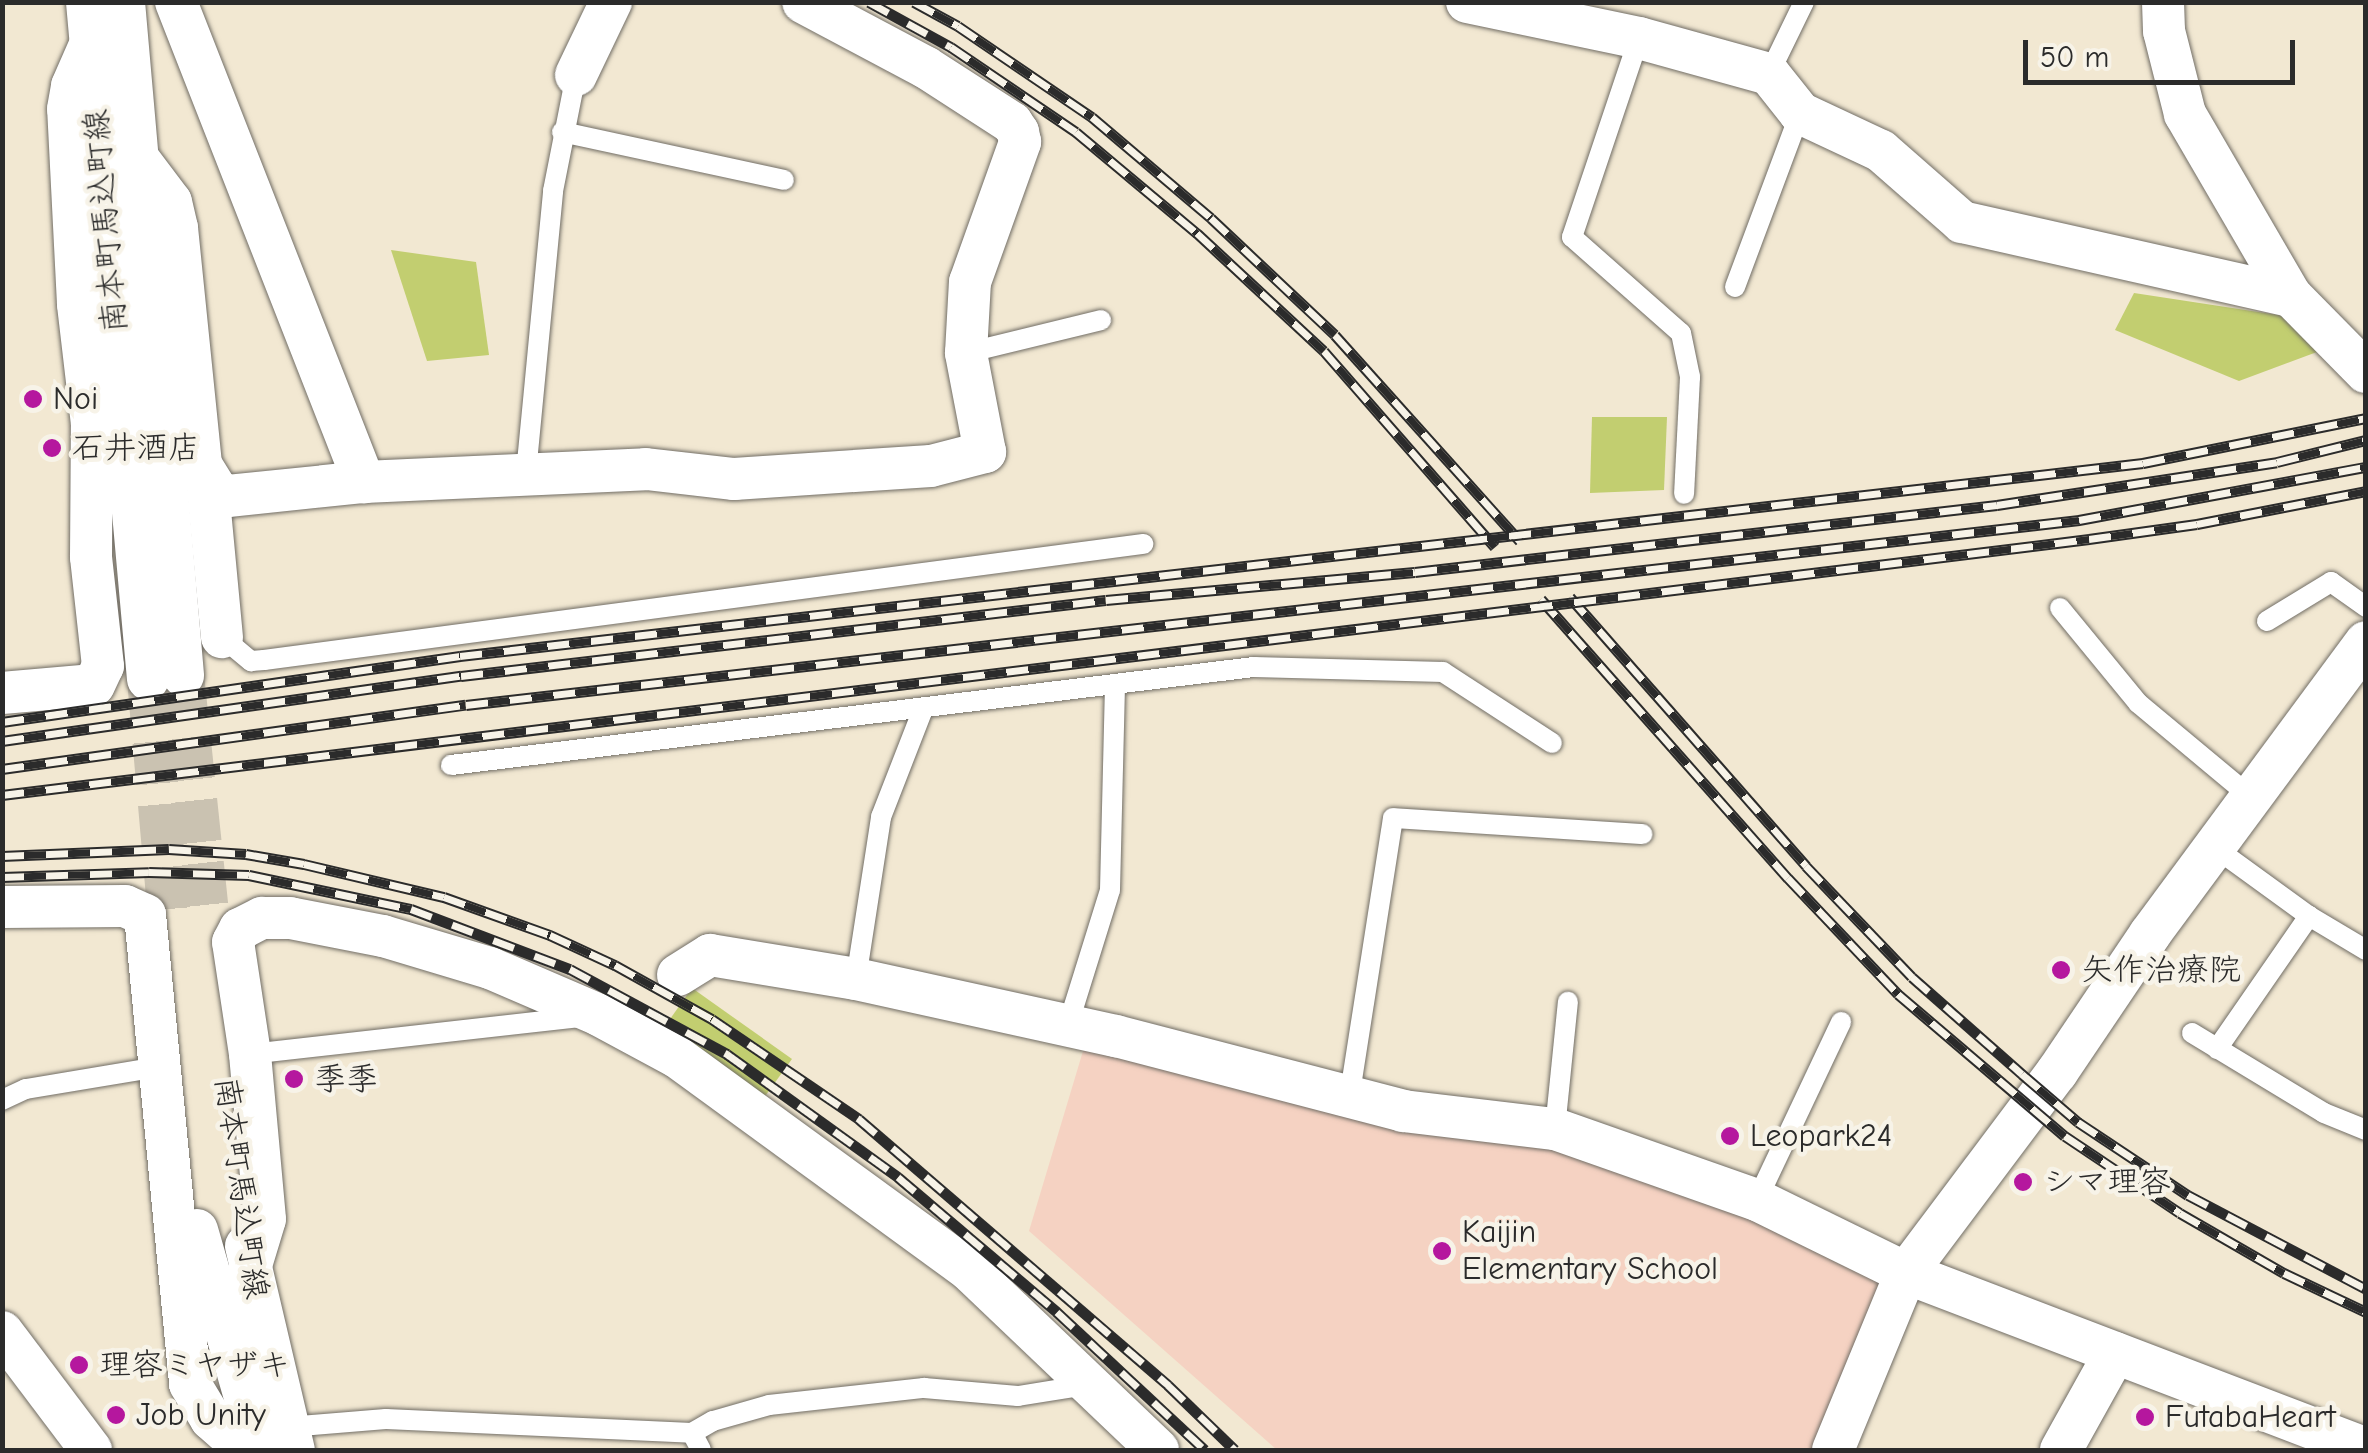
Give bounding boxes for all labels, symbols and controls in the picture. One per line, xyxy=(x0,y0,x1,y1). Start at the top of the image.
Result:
scale bar xyxy=(2028,20,2300,82)
text: 50 m xyxy=(2040,40,2109,75)
street label: 南本町馬込町線 xyxy=(77,108,135,334)
place label: Noi xyxy=(53,380,98,418)
marker: Noi xyxy=(22,388,44,410)
place label: 石井酒店 xyxy=(72,429,200,467)
marker: 石井酒店 xyxy=(41,437,63,459)
place label: 矢作治療院 xyxy=(2081,951,2241,989)
marker: 矢作治療院 xyxy=(2050,959,2072,981)
place label: 季季 xyxy=(314,1060,378,1098)
marker: 季季 xyxy=(283,1068,305,1090)
street label: 南本町馬込町線 xyxy=(206,1074,276,1302)
place label: Leopark24 xyxy=(1750,1117,1892,1155)
marker: Leopark24 xyxy=(1719,1125,1741,1147)
place label: シマ理容 xyxy=(2043,1163,2171,1201)
marker: シマ理容 xyxy=(2012,1171,2034,1193)
place label: Kaijin Elementary School xyxy=(1462,1214,1718,1289)
marker: Kaijin Elementary School xyxy=(1431,1240,1453,1262)
place label: 理容ミヤザキ xyxy=(99,1346,291,1384)
marker: 理容ミヤザキ xyxy=(68,1354,90,1376)
place label: Job Unity xyxy=(136,1396,266,1434)
place label: FutabaHeart xyxy=(2165,1398,2336,1436)
marker: Job Unity xyxy=(105,1404,127,1426)
marker: FutabaHeart xyxy=(2134,1406,2156,1428)

